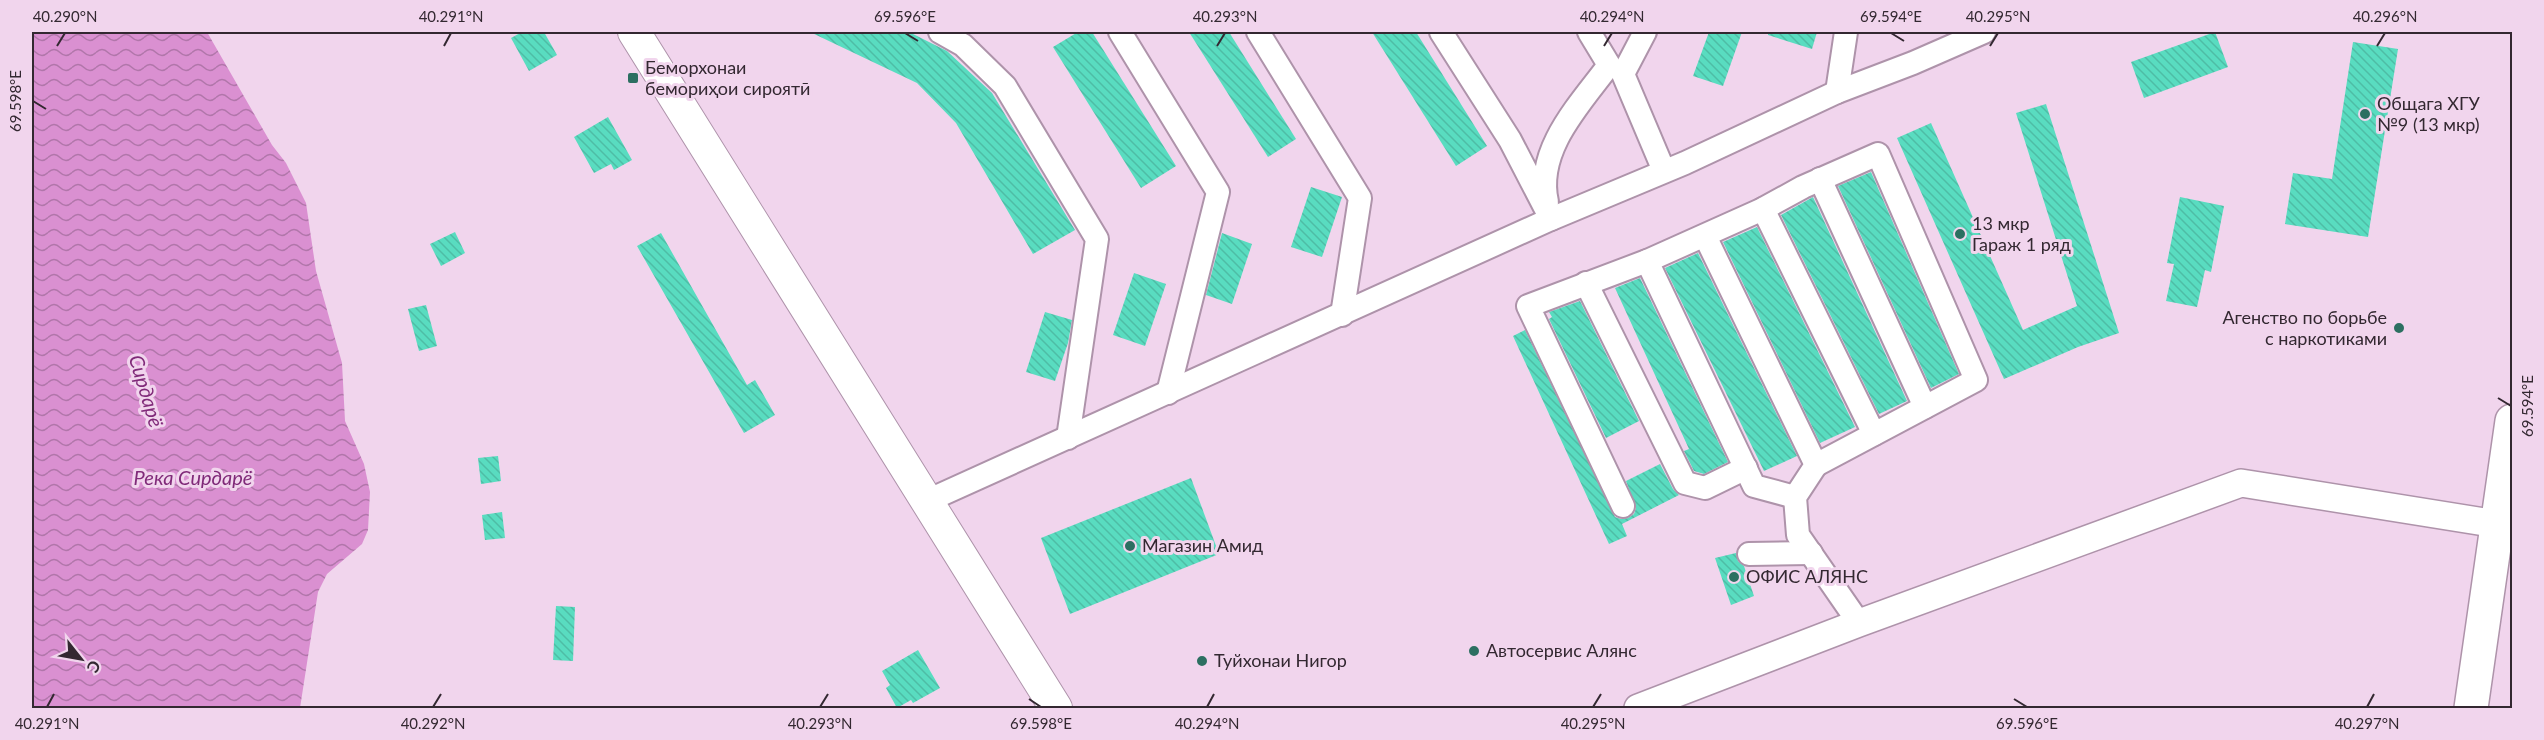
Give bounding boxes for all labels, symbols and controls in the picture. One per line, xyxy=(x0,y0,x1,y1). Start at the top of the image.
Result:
text: 40.290°N xyxy=(33,7,97,25)
text: 40.291°N xyxy=(419,7,483,25)
text: 69.596°E xyxy=(874,7,936,25)
text: 40.293°N xyxy=(1193,7,1257,25)
text: 40.294°N xyxy=(1580,7,1644,25)
text: 69.594°E xyxy=(1860,7,1922,25)
text: 40.295°N xyxy=(1966,7,2030,25)
text: 40.296°N xyxy=(2353,7,2417,25)
place label: Беморхонаи бемориҳои сироятӣ xyxy=(645,56,810,99)
text: 69.598°E xyxy=(6,70,24,132)
marker: Беморхонаи бемориҳои сироятӣ xyxy=(626,71,640,85)
place label: Общага ХГУ №9 (13 мкр) xyxy=(2377,92,2481,135)
marker: Общага ХГУ №9 (13 мкр) xyxy=(2358,107,2372,121)
place label: 13 мкр Гараж 1 ряд xyxy=(1972,212,2071,255)
marker: 13 мкр Гараж 1 ряд xyxy=(1953,227,1967,241)
place label: Агенство по борьбе с наркотиками xyxy=(2222,306,2387,349)
marker: Агенство по борьбе с наркотиками xyxy=(2392,321,2406,335)
water label: Сирдарё xyxy=(125,352,169,430)
text: 69.594°E xyxy=(2518,375,2536,437)
water label: Река Сирдарё xyxy=(134,465,253,489)
place label: Магазин Амид xyxy=(1142,534,1263,556)
marker: Магазин Амид xyxy=(1123,539,1137,553)
place label: ОФИС АЛЯНС xyxy=(1746,565,1868,587)
marker: ОФИС АЛЯНС xyxy=(1727,570,1741,584)
north arrow xyxy=(51,629,111,689)
place label: Автосервис Алянс xyxy=(1486,639,1637,661)
marker: Автосервис Алянс xyxy=(1467,644,1481,658)
place label: Туйхонаи Нигор xyxy=(1214,649,1347,671)
marker: Туйхонаи Нигор xyxy=(1195,654,1209,668)
text: С xyxy=(83,658,105,677)
text: 40.291°N xyxy=(15,714,79,732)
text: 40.292°N xyxy=(401,714,465,732)
text: 40.293°N xyxy=(788,714,852,732)
text: 69.598°E xyxy=(1010,714,1072,732)
text: 40.294°N xyxy=(1175,714,1239,732)
text: 40.295°N xyxy=(1561,714,1625,732)
text: 69.596°E xyxy=(1996,714,2058,732)
text: 40.297°N xyxy=(2335,714,2399,732)

